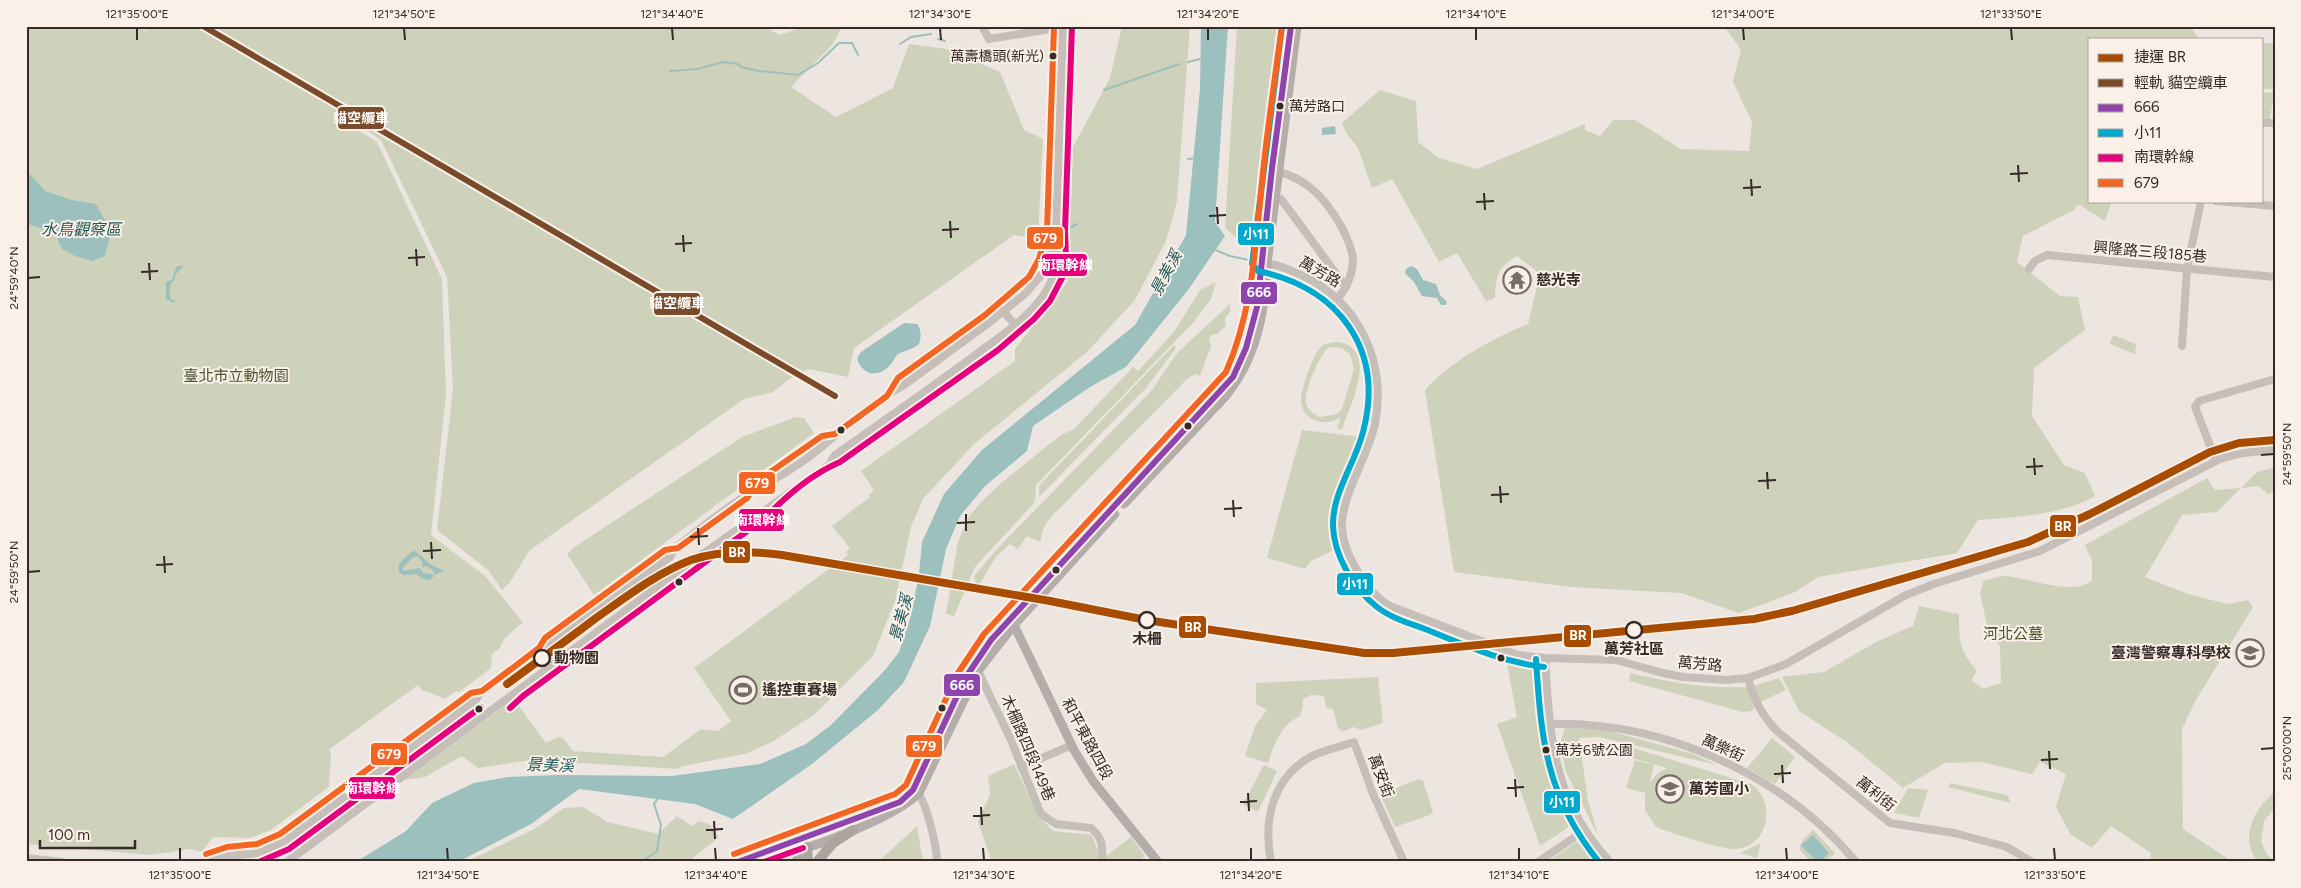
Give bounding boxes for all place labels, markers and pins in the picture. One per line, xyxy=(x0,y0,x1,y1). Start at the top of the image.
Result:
place label: 萬壽橋頭(新光) xyxy=(950,48,1044,65)
marker: 萬壽橋頭(新光) xyxy=(1048,51,1058,61)
place label: 萬芳路口 xyxy=(1289,98,1345,115)
marker: 萬芳路口 xyxy=(1275,101,1285,111)
temple icon: 慈光寺 xyxy=(1502,265,1532,295)
place label: 慈光寺 xyxy=(1536,271,1581,289)
unlabelled marker xyxy=(1183,421,1193,431)
unlabelled marker xyxy=(836,425,846,435)
unlabelled marker xyxy=(1051,565,1061,575)
unlabelled marker xyxy=(674,577,684,587)
marker: 木柵 xyxy=(1138,611,1156,629)
marker: 萬芳社區 xyxy=(1625,621,1643,639)
place label: 木柵 xyxy=(1132,630,1162,648)
school or university icon: 臺灣警察專科學校 xyxy=(2235,638,2265,668)
place label: 萬芳社區 xyxy=(1604,640,1664,658)
place label: 臺灣警察專科學校 xyxy=(2111,644,2231,662)
marker: 動物園 xyxy=(533,649,551,667)
place label: 動物園 xyxy=(554,649,599,667)
unlabelled marker xyxy=(1496,653,1506,663)
sports icon: 遙控車賽場 xyxy=(728,675,758,705)
place label: 遙控車賽場 xyxy=(762,681,837,699)
unlabelled marker xyxy=(937,703,947,713)
unlabelled marker xyxy=(474,704,484,714)
place label: 萬芳6號公園 xyxy=(1555,742,1633,759)
marker: 萬芳6號公園 xyxy=(1541,745,1551,755)
school or university icon: 萬芳國小 xyxy=(1655,774,1685,804)
place label: 萬芳國小 xyxy=(1689,780,1750,798)

